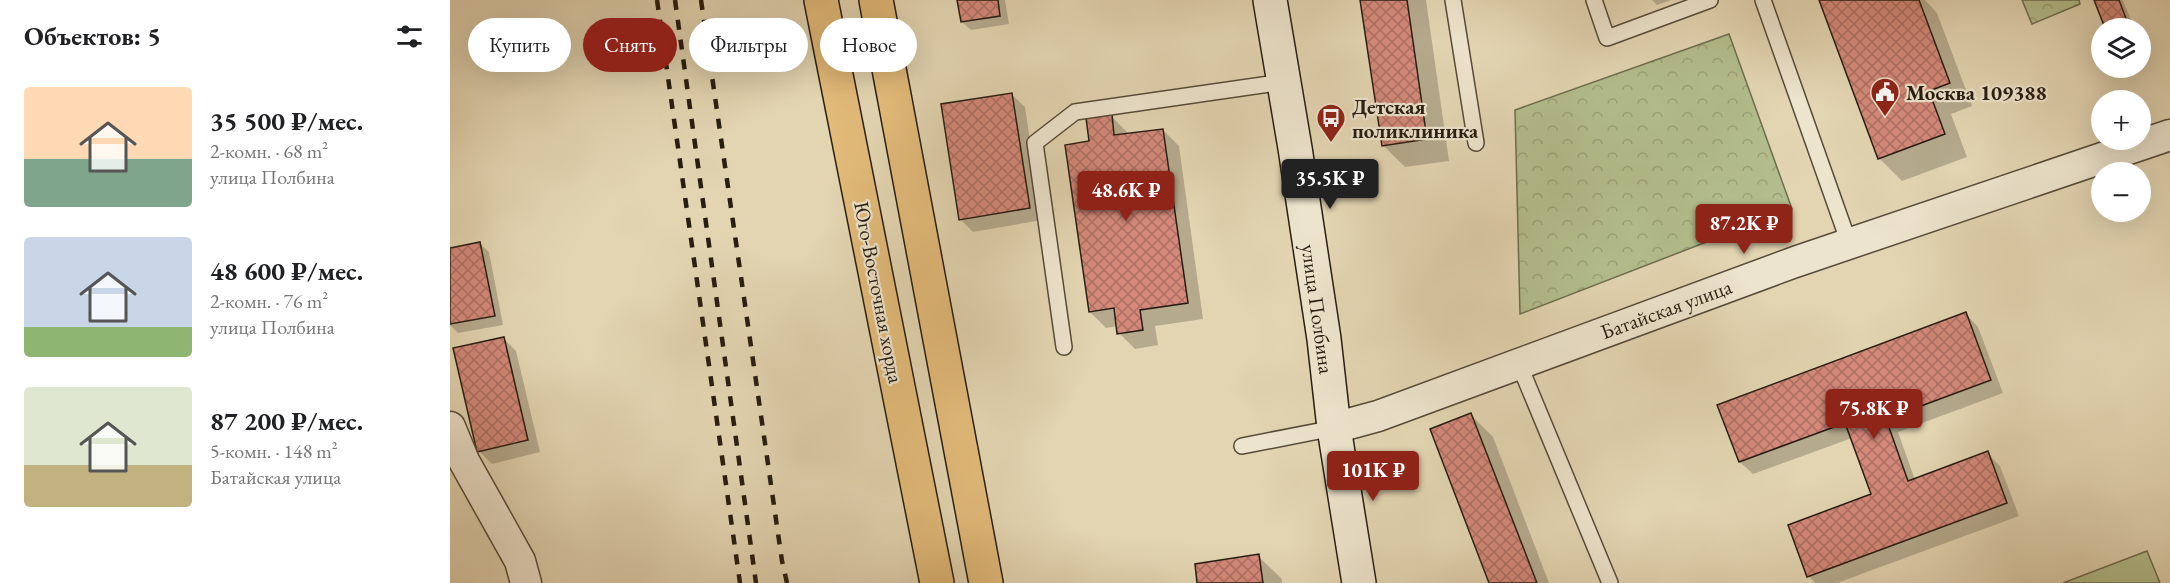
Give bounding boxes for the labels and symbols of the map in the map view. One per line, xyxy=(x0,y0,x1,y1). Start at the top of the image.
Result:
public building icon: Москва 109388 xyxy=(1869,76,1901,118)
place label: Москва 109388 xyxy=(1906,79,2047,106)
place label: Детская поликлиника xyxy=(1352,93,1479,144)
bus stop icon: Детская поликлиника xyxy=(1315,102,1347,144)
pin: 35.5K ₽ xyxy=(1275,159,1385,210)
pin: 48.6K ₽ xyxy=(1071,171,1181,222)
street label: Юго-Восточная хорда xyxy=(848,199,910,386)
pin: 87.2K ₽ xyxy=(1689,204,1799,255)
street label: улица Полбина xyxy=(1296,242,1341,376)
street label: Батайская улица xyxy=(1597,273,1736,345)
pin: 75.8K ₽ xyxy=(1819,389,1929,440)
pin: 101K ₽ xyxy=(1324,451,1422,502)

